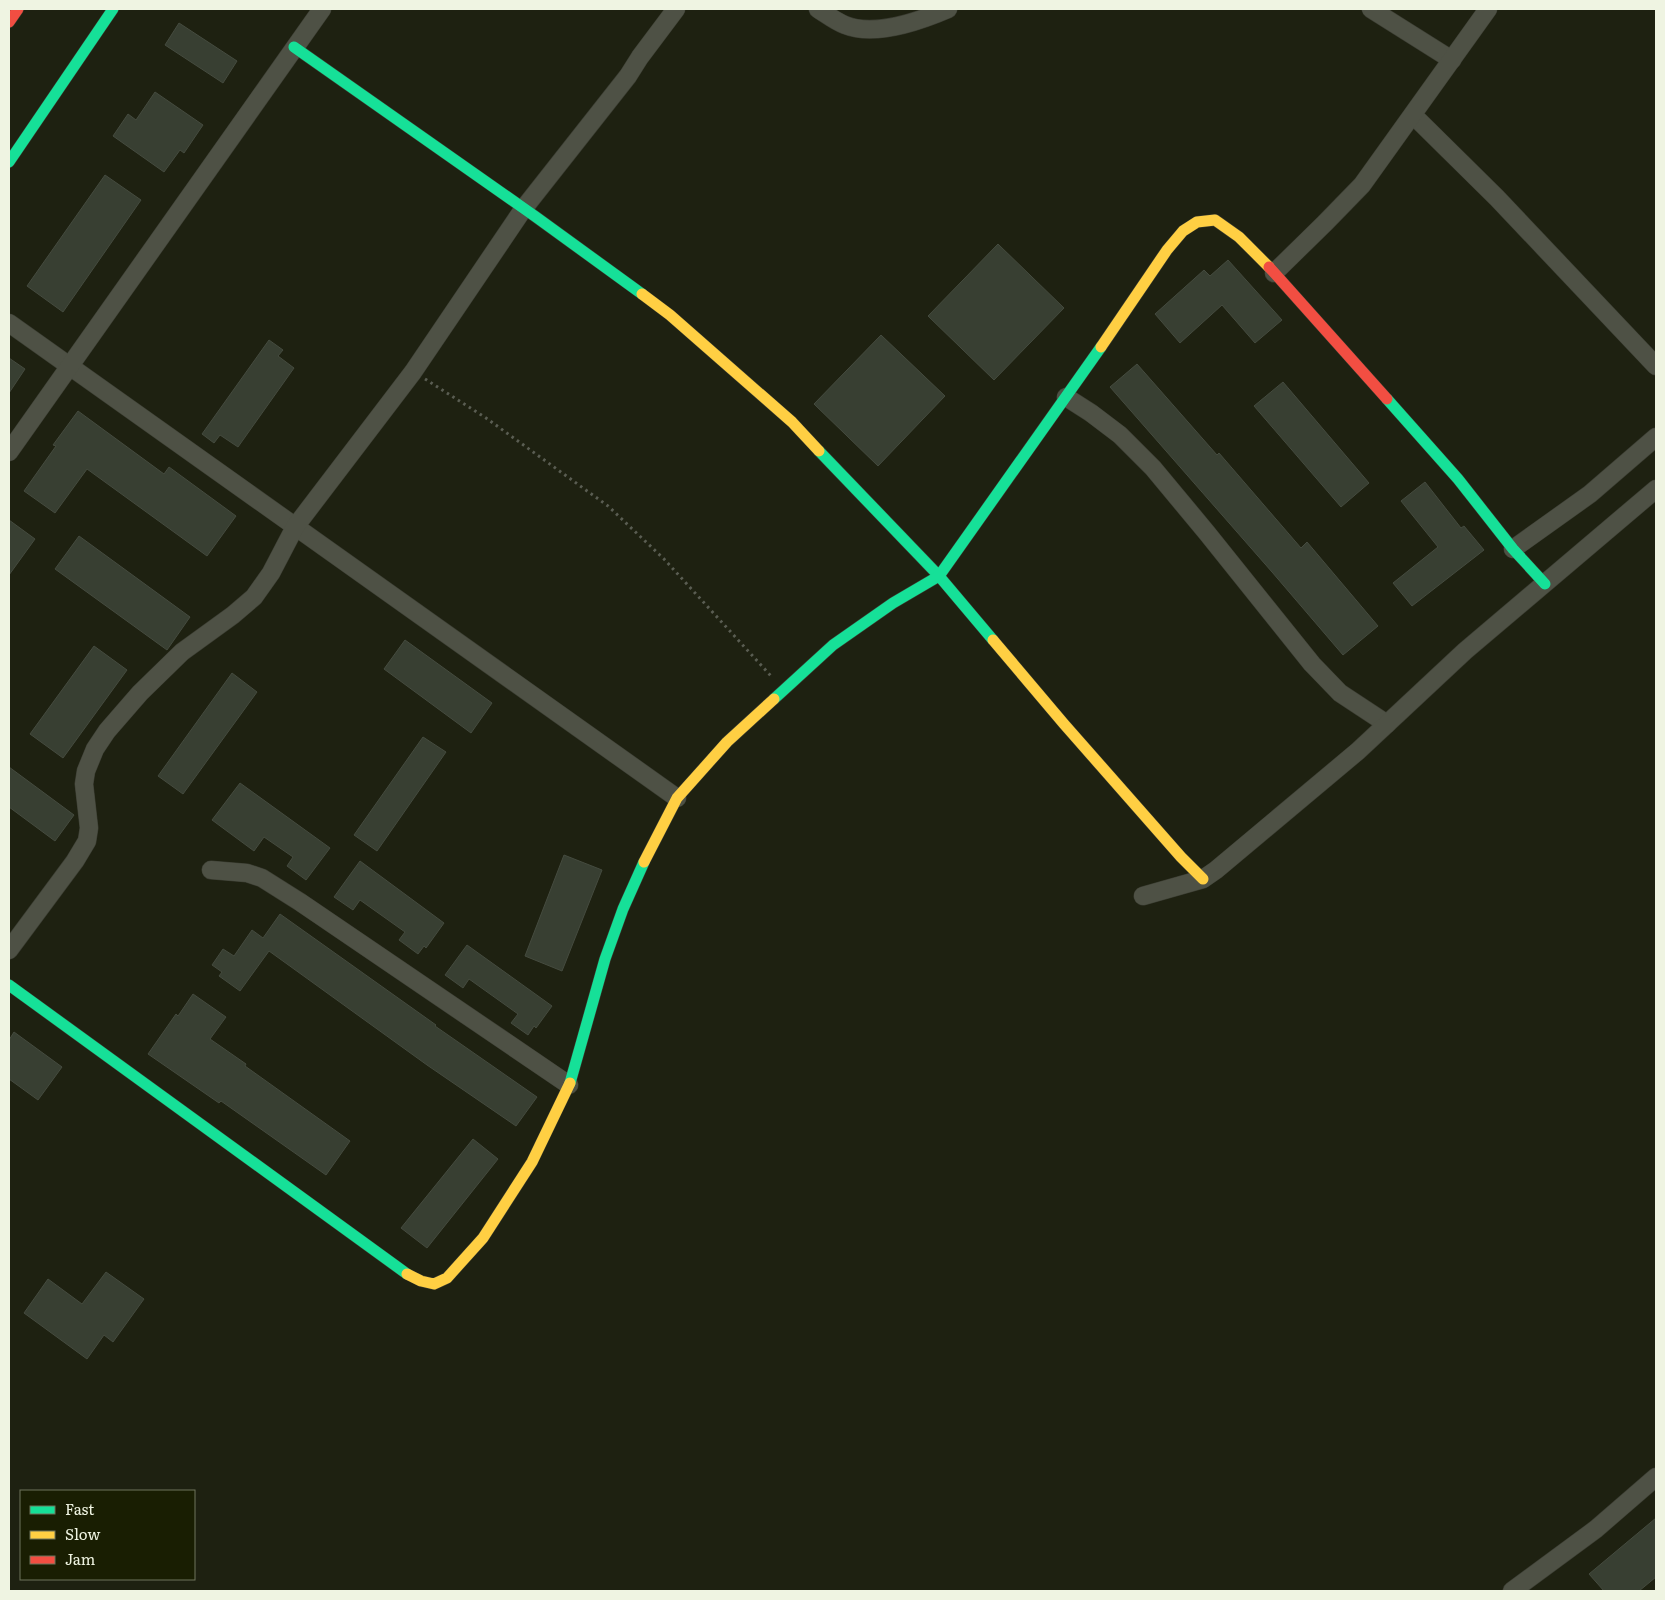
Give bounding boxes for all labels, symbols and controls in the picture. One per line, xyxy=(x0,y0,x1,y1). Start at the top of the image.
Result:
legend xyxy=(20,1490,195,1580)
text: Fast xyxy=(65,1497,94,1520)
text: Slow xyxy=(65,1522,100,1545)
text: Jam xyxy=(65,1547,96,1570)

